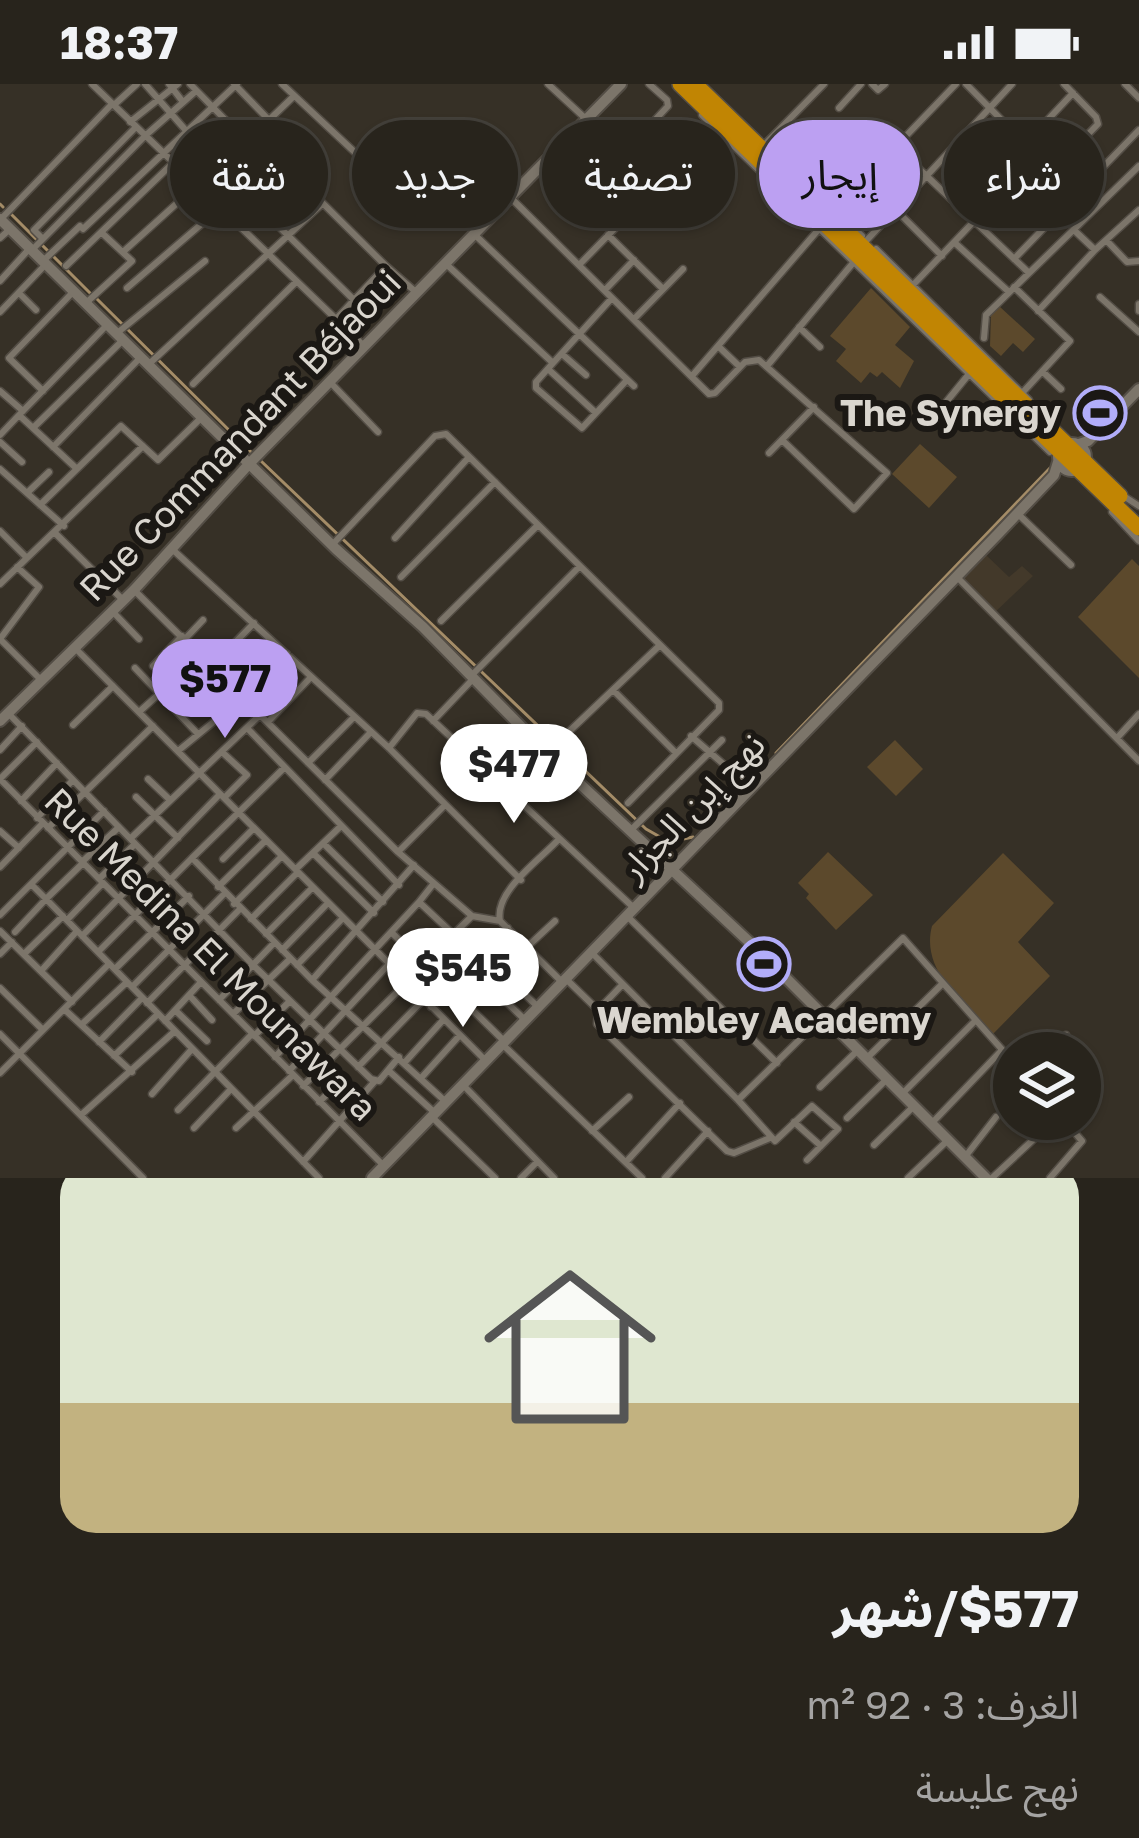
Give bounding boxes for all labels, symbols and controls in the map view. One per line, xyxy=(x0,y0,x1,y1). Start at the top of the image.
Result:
text: 18:37 xyxy=(60,15,178,69)
chip: شقة xyxy=(170,120,328,228)
chip: جديد xyxy=(352,120,518,228)
chip: تصفية xyxy=(542,120,735,228)
chip: إيجار xyxy=(759,120,920,228)
chip: شراء xyxy=(944,120,1104,228)
street label: Rue Commandant Béjaoui xyxy=(70,260,409,609)
sports icon: The Synergy xyxy=(1072,385,1128,441)
place label: The Synergy xyxy=(840,391,1061,434)
pin: $577 xyxy=(154,639,296,741)
text: $577 xyxy=(179,654,271,701)
street label: نهج إبن الجزار xyxy=(610,722,777,894)
pin: $477 xyxy=(443,724,585,826)
text: $477 xyxy=(467,739,561,786)
street label: Rue Medina El Mounawara xyxy=(36,779,386,1129)
pin: $545 xyxy=(392,928,534,1030)
sports icon: Wembley Academy xyxy=(736,936,792,992)
text: $545 xyxy=(414,943,512,990)
place label: Wembley Academy xyxy=(597,998,932,1041)
map controls xyxy=(993,1032,1101,1140)
button: layers xyxy=(993,1032,1101,1140)
icon: home xyxy=(462,1239,678,1455)
text: $577/شهر xyxy=(833,1577,1079,1638)
text: الغرف: 3 · 92 m² xyxy=(807,1681,1079,1728)
text: نهج عليسة xyxy=(916,1764,1079,1811)

